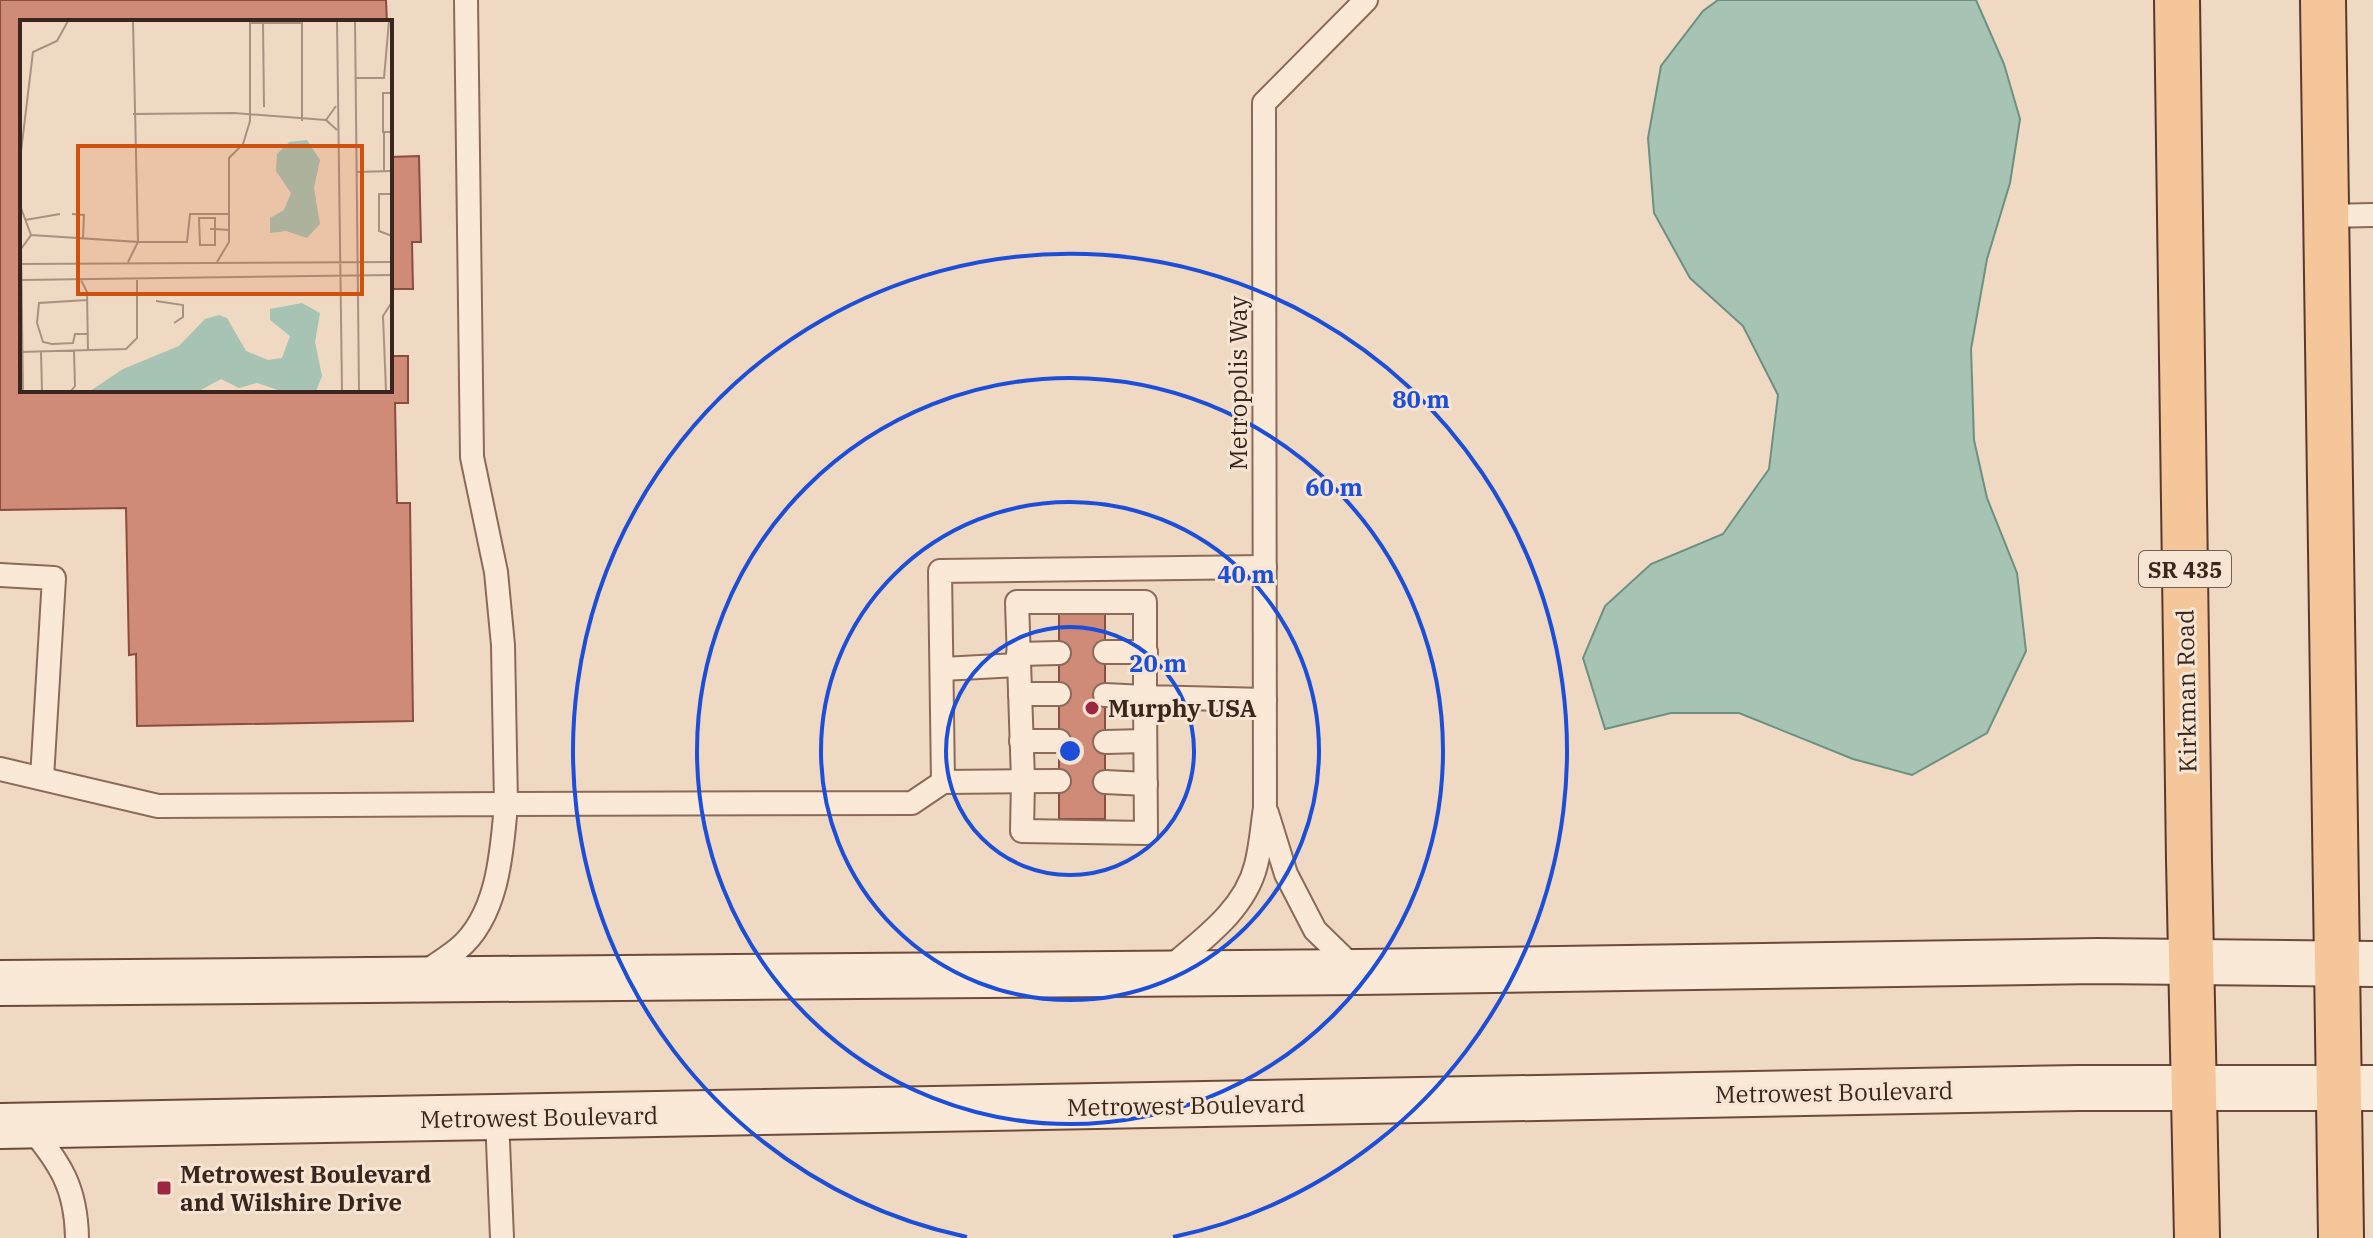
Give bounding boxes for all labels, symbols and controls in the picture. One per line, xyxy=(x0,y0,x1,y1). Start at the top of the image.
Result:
inset map xyxy=(20,20,392,392)
street label: Metropolis Way xyxy=(1222,296,1254,470)
text: 80 m xyxy=(1392,383,1450,415)
text: 60 m xyxy=(1305,471,1363,503)
road number: SR 435 xyxy=(2139,551,2231,587)
text: 40 m xyxy=(1217,558,1275,590)
street label: Kirkman Road xyxy=(2169,609,2203,773)
text: 20 m xyxy=(1129,647,1187,679)
place label: Murphy USA xyxy=(1108,692,1257,724)
marker: Murphy USA xyxy=(1083,699,1101,717)
centre of rings xyxy=(1056,737,1084,765)
street label: Metrowest Boulevard xyxy=(1714,1074,1954,1110)
street label: Metrowest Boulevard xyxy=(1066,1087,1306,1123)
street label: Metrowest Boulevard xyxy=(419,1099,659,1135)
place label: Metrowest Boulevard and Wilshire Drive xyxy=(180,1158,431,1218)
marker: Metrowest Boulevard and Wilshire Drive xyxy=(155,1179,173,1197)

